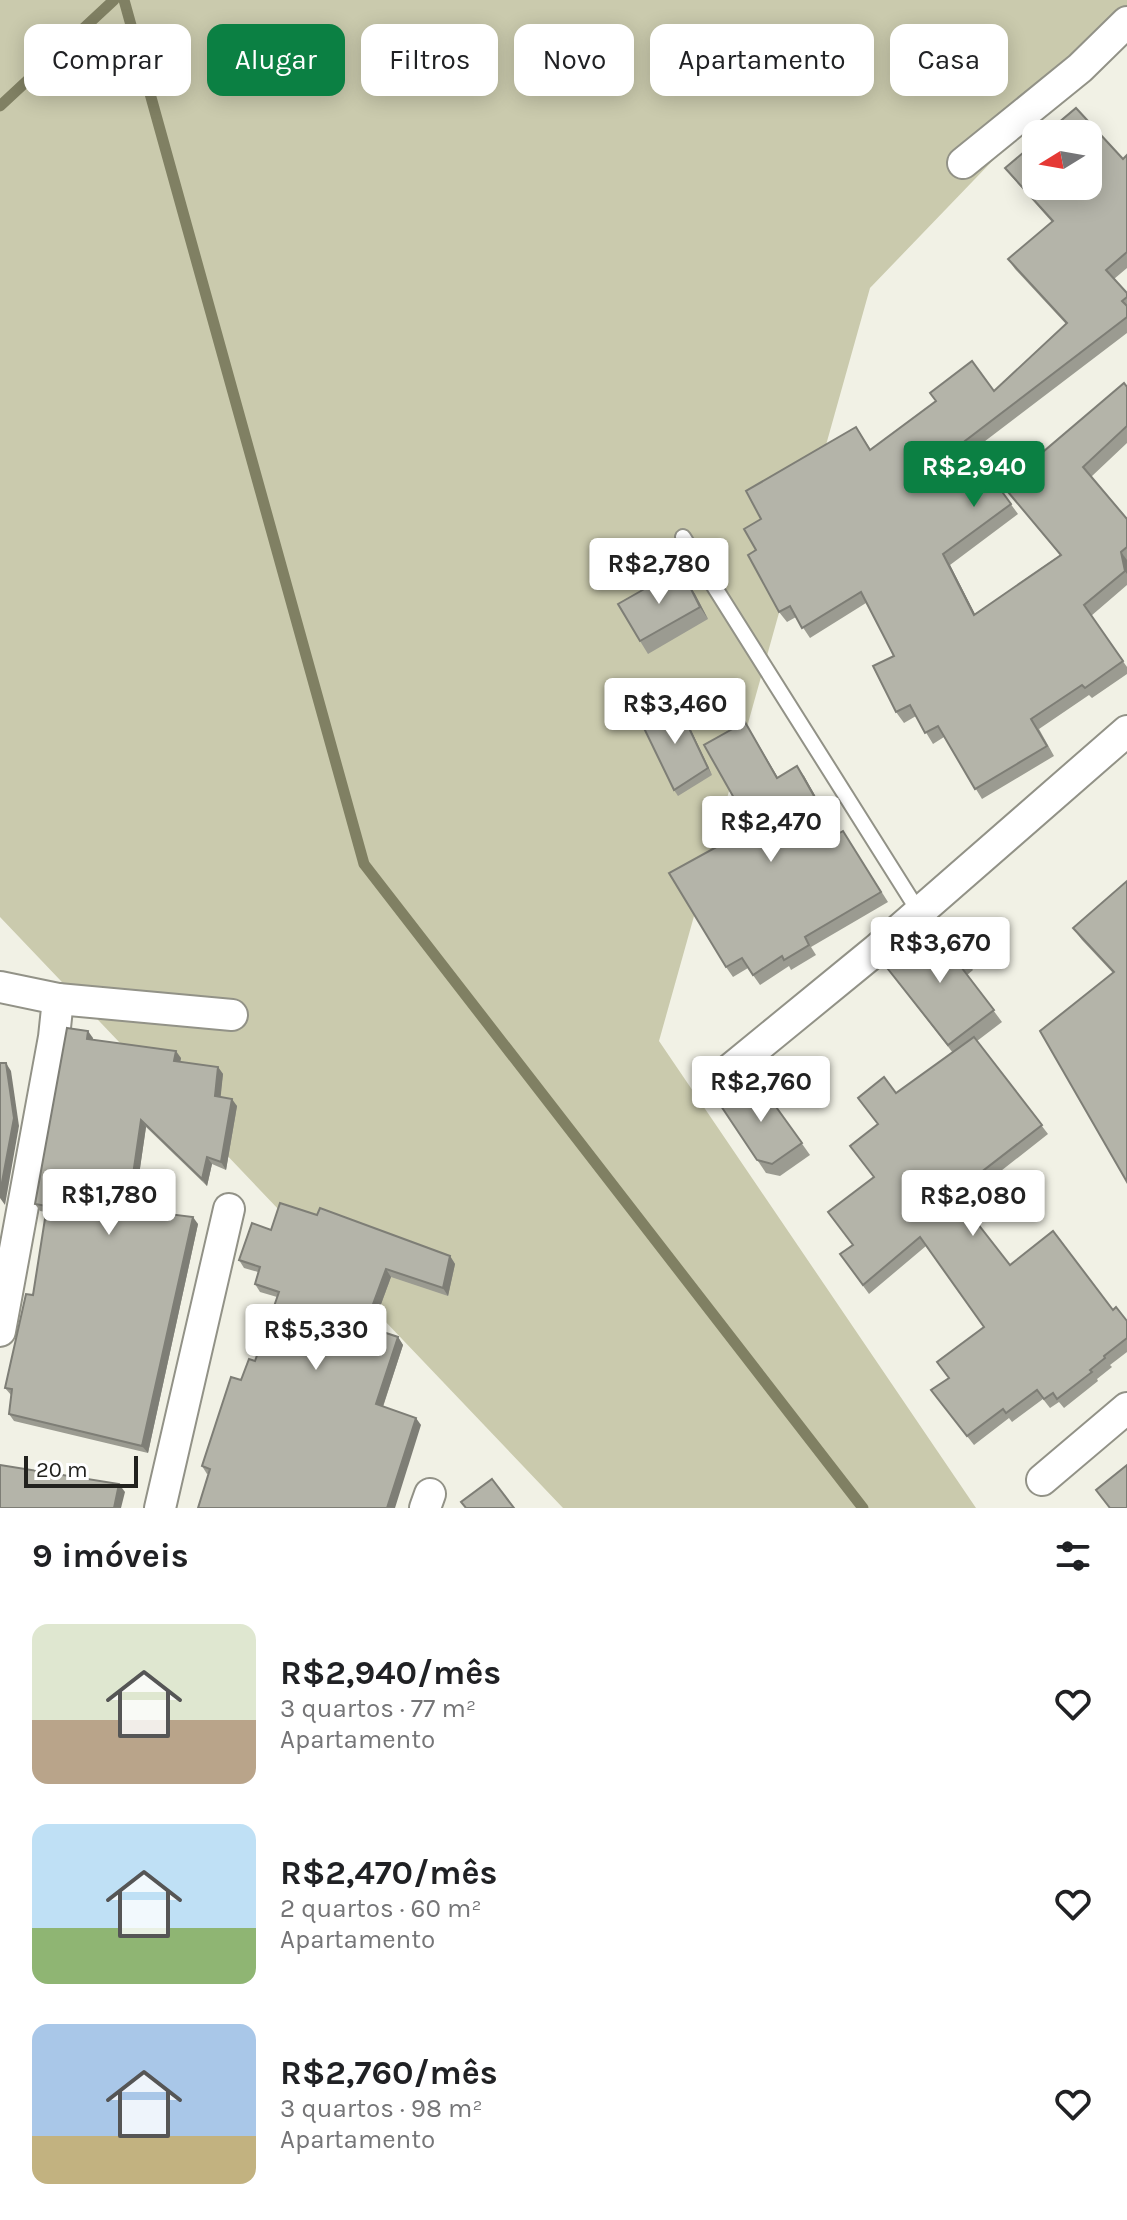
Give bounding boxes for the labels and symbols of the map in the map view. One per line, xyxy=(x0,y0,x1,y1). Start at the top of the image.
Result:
north arrow xyxy=(1022,120,1102,200)
pin: R$2,940 xyxy=(900,441,1048,509)
pin: R$2,780 xyxy=(585,538,733,606)
pin: R$3,460 xyxy=(601,678,749,746)
pin: R$2,470 xyxy=(697,796,845,864)
pin: R$3,670 xyxy=(866,917,1014,985)
pin: R$2,760 xyxy=(687,1056,835,1124)
pin: R$1,780 xyxy=(35,1169,183,1237)
pin: R$2,080 xyxy=(899,1170,1047,1238)
pin: R$5,330 xyxy=(242,1304,390,1372)
scale bar xyxy=(24,1452,138,1488)

